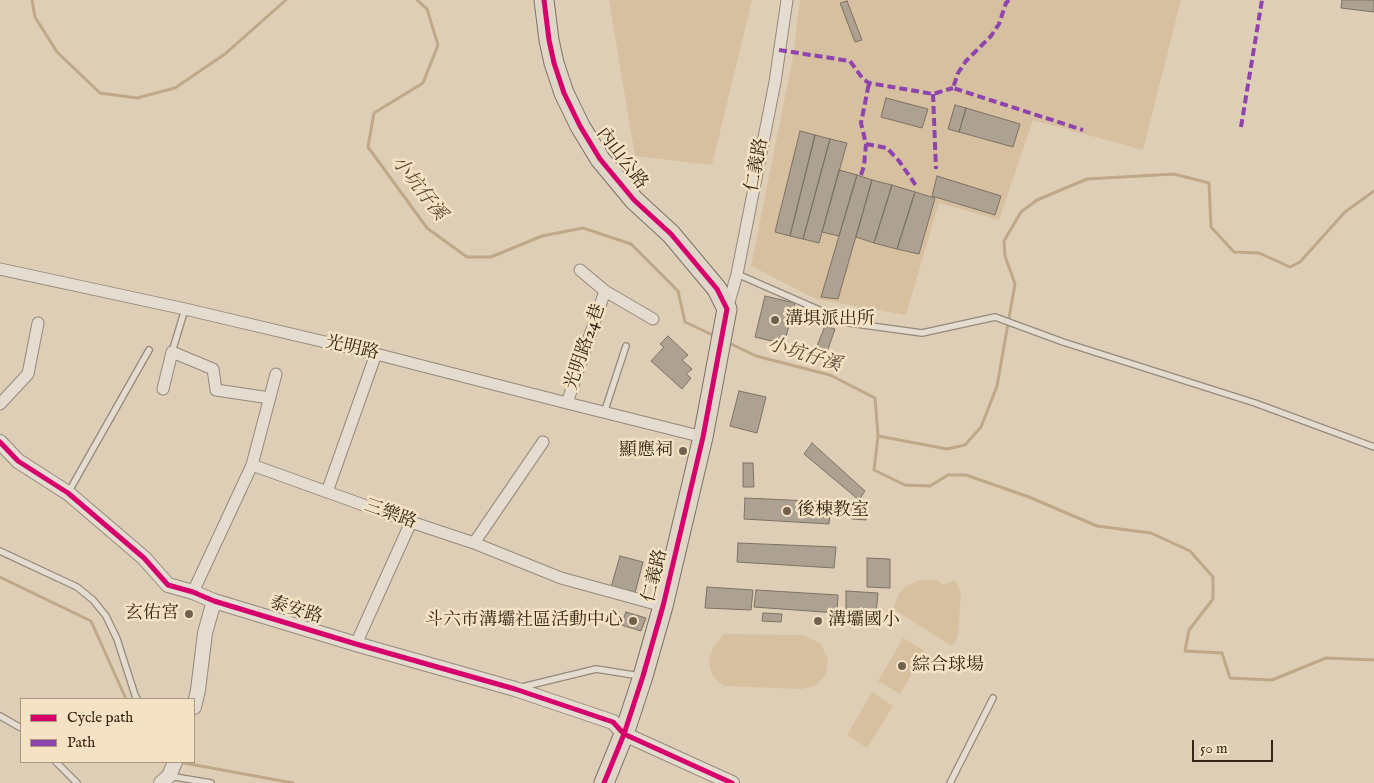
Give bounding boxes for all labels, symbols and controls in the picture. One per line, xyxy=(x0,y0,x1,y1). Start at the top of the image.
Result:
street label: 內山公路 xyxy=(591,124,651,194)
street label: 仁義路 xyxy=(742,136,774,194)
water label: 小坑仔溪 xyxy=(386,152,450,226)
street label: 光明路24巷 xyxy=(561,301,611,393)
place label: 溝埧派出所 xyxy=(785,309,875,331)
marker: 溝埧派出所 xyxy=(769,314,781,326)
street label: 光明路 xyxy=(323,332,381,366)
water label: 小坑仔溪 xyxy=(764,334,844,378)
place label: 顯應祠 xyxy=(619,440,673,462)
marker: 顯應祠 xyxy=(677,445,689,457)
street label: 三樂路 xyxy=(361,496,419,534)
place label: 後棟教室 xyxy=(797,500,869,522)
marker: 後棟教室 xyxy=(781,505,793,517)
street label: 仁義路 xyxy=(639,547,673,605)
street label: 泰安路 xyxy=(267,593,325,629)
place label: 玄佑宮 xyxy=(125,603,179,625)
marker: 玄佑宮 xyxy=(183,608,195,620)
place label: 斗六市溝壩社區活動中心 xyxy=(425,610,623,632)
place label: 溝壩國小 xyxy=(828,610,900,632)
marker: 斗六市溝壩社區活動中心 xyxy=(627,615,639,627)
marker: 溝壩國小 xyxy=(812,615,824,627)
place label: 綜合球場 xyxy=(912,655,984,677)
marker: 綜合球場 xyxy=(896,660,908,672)
legend xyxy=(20,698,195,763)
text: Cycle path xyxy=(67,708,133,727)
scale bar xyxy=(1194,730,1275,762)
text: Path xyxy=(67,733,95,752)
text: 50 m xyxy=(1200,739,1228,758)

